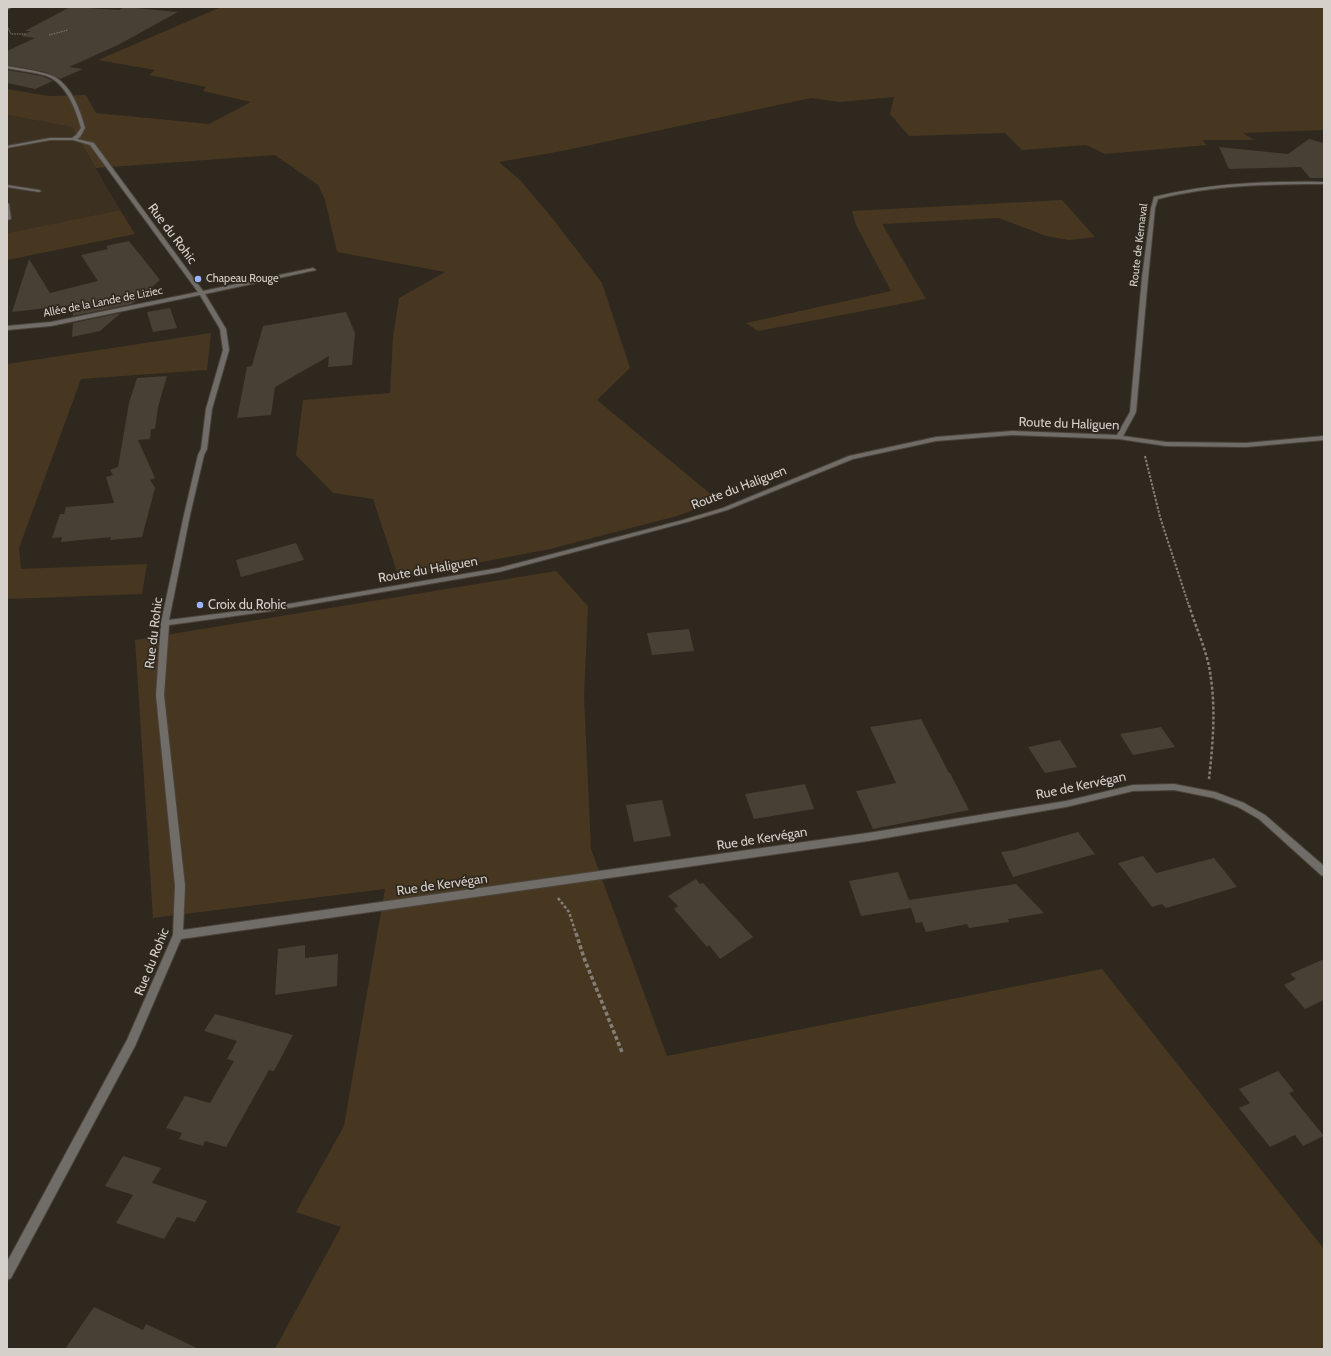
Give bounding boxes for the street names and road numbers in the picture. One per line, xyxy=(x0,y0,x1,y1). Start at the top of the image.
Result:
street label: Rue du Rohic xyxy=(144,201,200,267)
street label: Route de Kernaval xyxy=(1127,203,1151,287)
street label: Allée de la Lande de Liziec xyxy=(42,284,164,320)
street label: Route du Haliguen xyxy=(1018,414,1120,434)
street label: Route du Haliguen xyxy=(689,463,789,513)
street label: Route du Haliguen xyxy=(377,554,479,586)
street label: Rue du Rohic xyxy=(142,597,166,669)
street label: Rue de Kervégan xyxy=(1035,769,1127,803)
street label: Rue de Kervégan xyxy=(716,824,808,854)
street label: Rue de Kervégan xyxy=(396,871,488,899)
street label: Rue du Rohic xyxy=(131,926,173,998)

